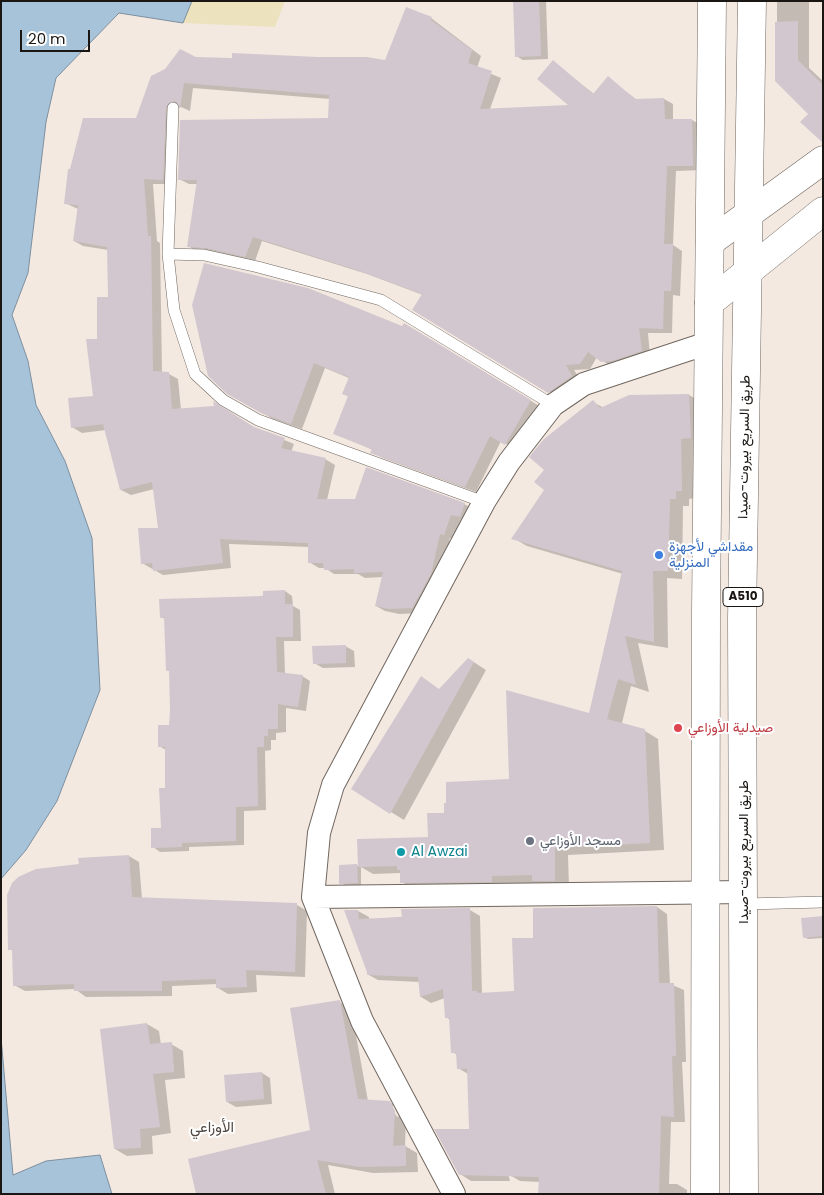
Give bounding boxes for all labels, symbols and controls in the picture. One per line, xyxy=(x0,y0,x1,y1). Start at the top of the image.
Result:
scale bar xyxy=(22,20,92,52)
text: 20 m xyxy=(28,28,66,49)
street label: طريق السريع بيروت-صيدا xyxy=(735,375,755,519)
place label: مقداشي لأجهزة المنزلية xyxy=(669,539,753,572)
marker: مقداشي لأجهزة المنزلية xyxy=(653,549,665,561)
road number: A510 xyxy=(723,588,763,606)
place label: صيدلية الأوزاعي xyxy=(688,720,773,736)
marker: صيدلية الأوزاعي xyxy=(672,722,684,734)
street label: طريق السريع بيروت-صيدا xyxy=(736,780,752,924)
place label: مسجد الأوزاعي xyxy=(540,833,621,849)
marker: مسجد الأوزاعي xyxy=(524,835,536,847)
place label: Al Awzai xyxy=(411,844,468,860)
marker: Al Awzai xyxy=(395,846,407,858)
district label: الأوزاعي xyxy=(190,1119,234,1137)

